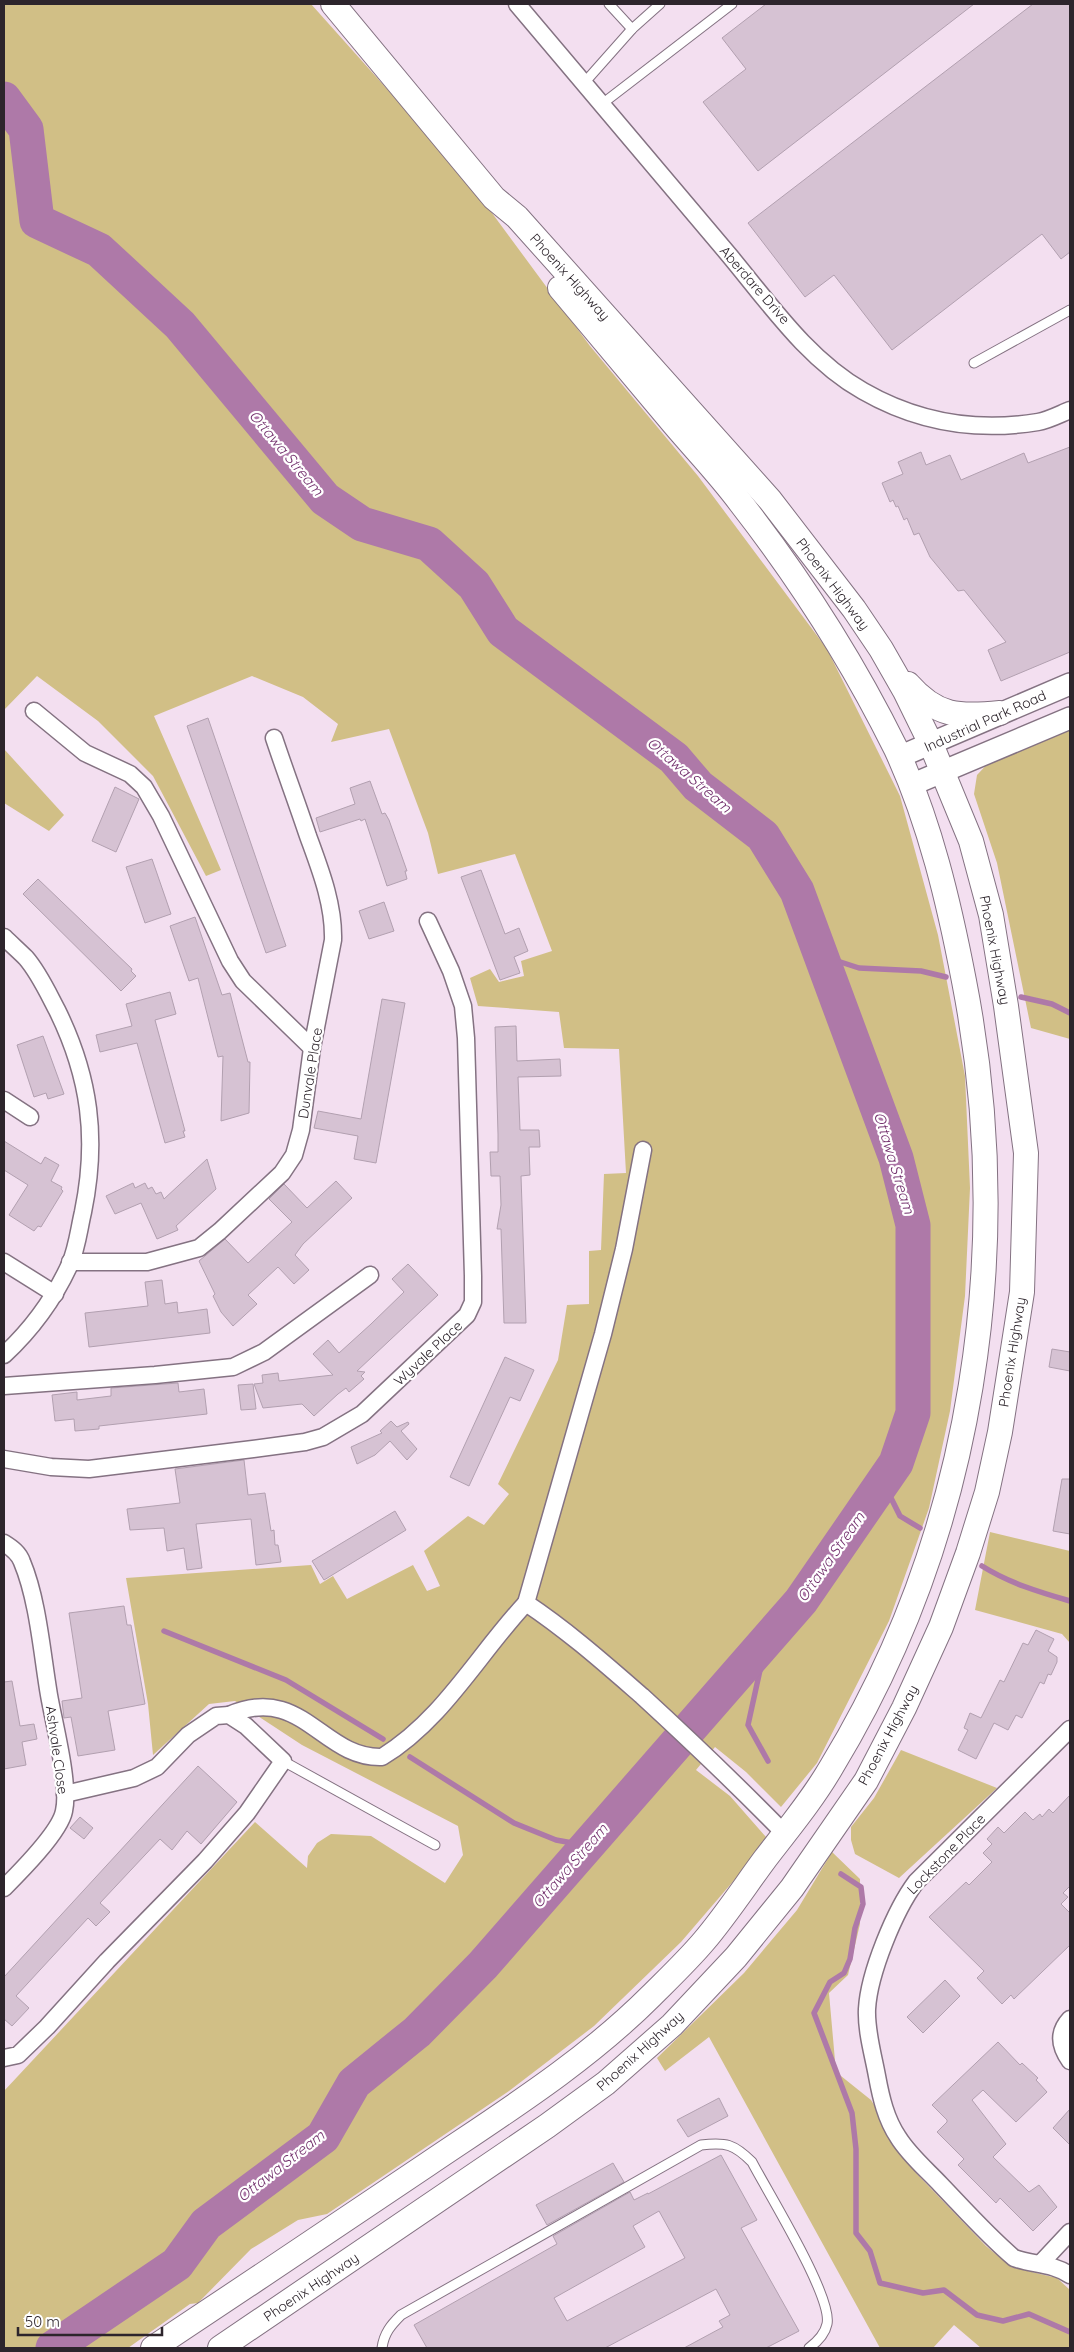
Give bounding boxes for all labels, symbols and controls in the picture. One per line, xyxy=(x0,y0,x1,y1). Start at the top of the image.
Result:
street label: Phoenix Highway xyxy=(526,230,614,324)
street label: Aberdare Drive xyxy=(716,242,794,328)
water label: Ottawa Stream xyxy=(245,406,328,499)
street label: Phoenix Highway xyxy=(792,534,874,634)
street label: Industrial Park Road xyxy=(921,686,1049,756)
water label: Ottawa Stream xyxy=(643,733,736,817)
street label: Phoenix Highway xyxy=(976,894,1014,1006)
street label: Dunvale Place xyxy=(294,1026,326,1120)
water label: Ottawa Stream xyxy=(870,1110,919,1216)
street label: Phoenix Highway xyxy=(994,1296,1030,1408)
street label: Wyvale Place xyxy=(390,1317,466,1389)
water label: Ottawa Stream xyxy=(793,1508,869,1605)
street label: Phoenix Highway xyxy=(854,1682,922,1788)
street label: Ashvale Close xyxy=(42,1705,72,1796)
street label: Lockstone Place xyxy=(903,1810,989,1898)
water label: Ottawa Stream xyxy=(528,1819,612,1912)
street label: Phoenix Highway xyxy=(593,2007,687,2095)
water label: Ottawa Stream xyxy=(233,2125,328,2206)
street label: Phoenix Highway xyxy=(260,2248,362,2326)
scale bar xyxy=(18,2304,161,2336)
text: 50 m xyxy=(25,2312,60,2331)

